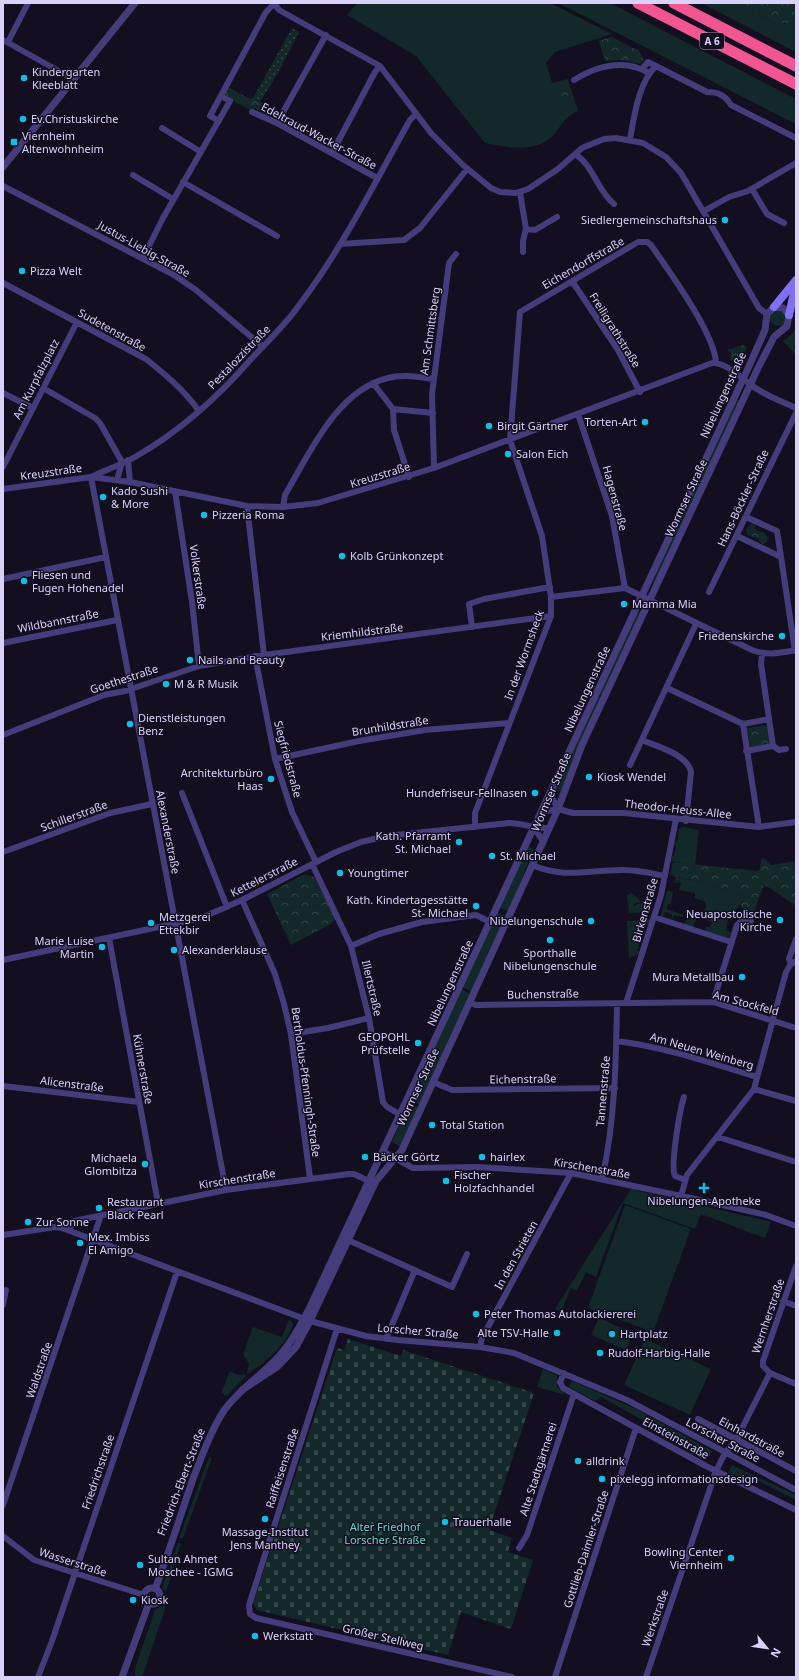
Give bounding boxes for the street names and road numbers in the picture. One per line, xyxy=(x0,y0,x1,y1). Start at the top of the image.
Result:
road number: A 6 xyxy=(700,33,724,49)
street label: Edeltraud-Wacker-Straße xyxy=(259,99,380,172)
street label: Justus-Liebig-Straße xyxy=(95,217,193,280)
street label: Eichendorffstraße xyxy=(539,233,627,292)
street label: Am Schmittsberg xyxy=(416,286,443,376)
street label: Freiligrathstraße xyxy=(586,289,644,370)
street label: Sudetenstraße xyxy=(76,305,149,354)
street label: Pestalozzistraße xyxy=(204,321,273,392)
street label: Am Kurpfalzplatz xyxy=(9,336,62,421)
street label: Nibelungenstraße xyxy=(696,349,749,440)
street label: Hans-Böckler-Straße xyxy=(713,447,772,549)
street label: Wormser Straße xyxy=(661,457,710,539)
street label: Kreuzstraße xyxy=(348,458,412,491)
street label: Kreuzstraße xyxy=(19,460,83,483)
street label: Hagenstraße xyxy=(600,464,631,532)
street label: Volkerstraße xyxy=(187,544,210,610)
street label: Wildbannstraße xyxy=(16,605,100,636)
street label: In der Wormsheck xyxy=(500,608,547,702)
street label: Kriemhildstraße xyxy=(320,619,404,644)
street label: Nibelungenstraße xyxy=(560,643,613,734)
street label: Goethestraße xyxy=(88,660,160,697)
street label: Brunhildstraße xyxy=(351,712,429,739)
street label: Siegfriedstraße xyxy=(271,719,306,799)
street label: Wormser Straße xyxy=(527,750,574,833)
street label: Alexanderstraße xyxy=(153,789,184,875)
street label: Theodor-Heuss-Allee xyxy=(624,795,732,822)
street label: Schillerstraße xyxy=(38,796,109,835)
street label: Kettelerstraße xyxy=(228,853,300,900)
street label: Birkenstraße xyxy=(628,876,661,944)
street label: Nibelungenstraße xyxy=(423,937,476,1028)
street label: Illertstraße xyxy=(359,958,386,1017)
street label: Buchenstraße xyxy=(507,985,579,1002)
street label: Am Stockfeld xyxy=(712,987,781,1019)
street label: Bertholdus-Pfenningh-Straße xyxy=(289,1006,324,1158)
street label: Am Neuen Weinberg xyxy=(648,1029,756,1073)
street label: Kühnerstraße xyxy=(130,1033,157,1105)
street label: Wormser Straße xyxy=(393,1046,442,1128)
street label: Tannenstraße xyxy=(592,1055,613,1127)
street label: Eichenstraße xyxy=(489,1070,557,1087)
street label: Alicenstraße xyxy=(39,1072,105,1095)
street label: Kirschenstraße xyxy=(553,1153,632,1182)
street label: Kirschenstraße xyxy=(198,1165,276,1192)
street label: In den Strieten xyxy=(490,1218,541,1292)
street label: Wernherstraße xyxy=(748,1277,787,1355)
street label: Lorscher Straße xyxy=(377,1319,459,1342)
street label: Waldstraße xyxy=(22,1340,55,1400)
street label: Einsteinstraße xyxy=(640,1413,712,1462)
street label: Einhardstraße xyxy=(717,1413,788,1460)
street label: Lorscher Straße xyxy=(684,1414,763,1465)
street label: Alte Stadtgärtnerei xyxy=(515,1420,560,1518)
street label: Friedrich-Ebert-Straße xyxy=(153,1426,208,1538)
street label: Raiffeisenstraße xyxy=(261,1426,302,1510)
street label: Friedrichstraße xyxy=(78,1432,117,1511)
street label: Gottlieb-Daimler-Straße xyxy=(559,1488,612,1610)
street label: Wasserstraße xyxy=(37,1544,109,1580)
street label: Werkstraße xyxy=(638,1587,671,1648)
street label: Großer Stellweg xyxy=(341,1620,425,1653)

